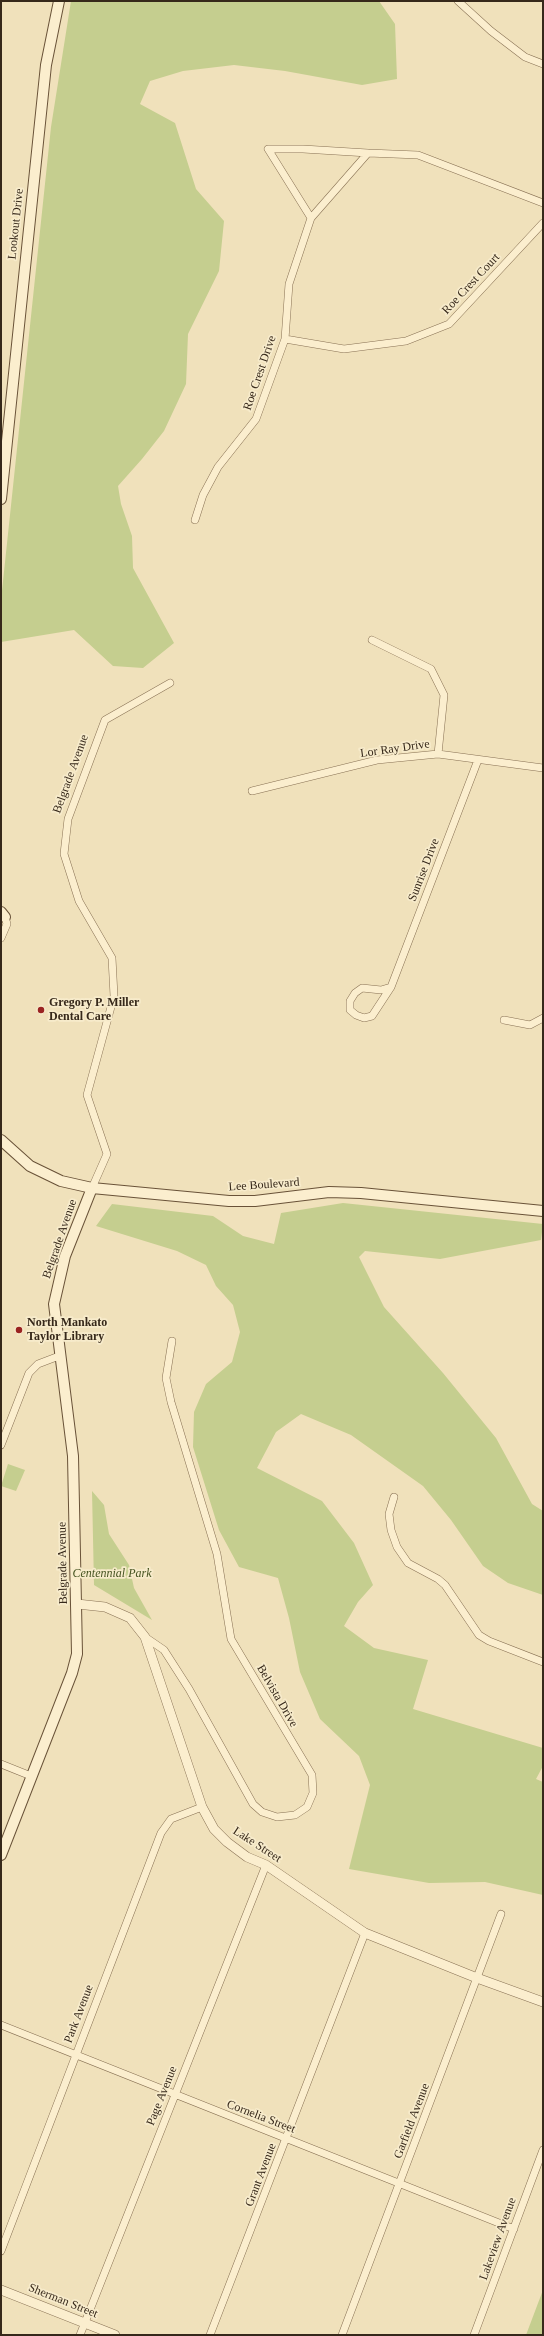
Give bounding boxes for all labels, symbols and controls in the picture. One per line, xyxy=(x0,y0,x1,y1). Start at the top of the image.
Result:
street label: Lookout Drive xyxy=(5,188,27,260)
street label: Roe Crest Court xyxy=(439,251,503,317)
street label: Roe Crest Drive xyxy=(240,334,280,412)
street label: Belgrade Avenue xyxy=(50,733,92,815)
street label: Lor Ray Drive xyxy=(359,737,431,761)
street label: Sunrise Drive xyxy=(405,836,443,904)
place label: Gregory P. Miller Dental Care xyxy=(49,996,139,1024)
marker: Gregory P. Miller Dental Care xyxy=(36,1005,46,1015)
street label: Lee Boulevard xyxy=(228,1175,300,1195)
street label: Belgrade Avenue xyxy=(40,1198,80,1280)
place label: North Mankato Taylor Library xyxy=(27,1316,107,1344)
marker: North Mankato Taylor Library xyxy=(14,1325,24,1335)
street label: Belgrade Avenue xyxy=(55,1522,71,1604)
park label: Centennial Park xyxy=(73,1567,151,1581)
street label: Belvista Drive xyxy=(253,1662,301,1730)
street label: Lake Street xyxy=(230,1824,284,1866)
street label: Park Avenue xyxy=(61,1983,97,2045)
street label: Page Avenue xyxy=(144,2064,180,2128)
street label: Garfield Avenue xyxy=(391,2081,433,2161)
street label: Cornelia Street xyxy=(225,2097,297,2137)
street label: Grant Avenue xyxy=(242,2141,280,2209)
street label: Lakeview Avenue xyxy=(476,2196,520,2282)
street label: Sherman Street xyxy=(26,2281,100,2321)

